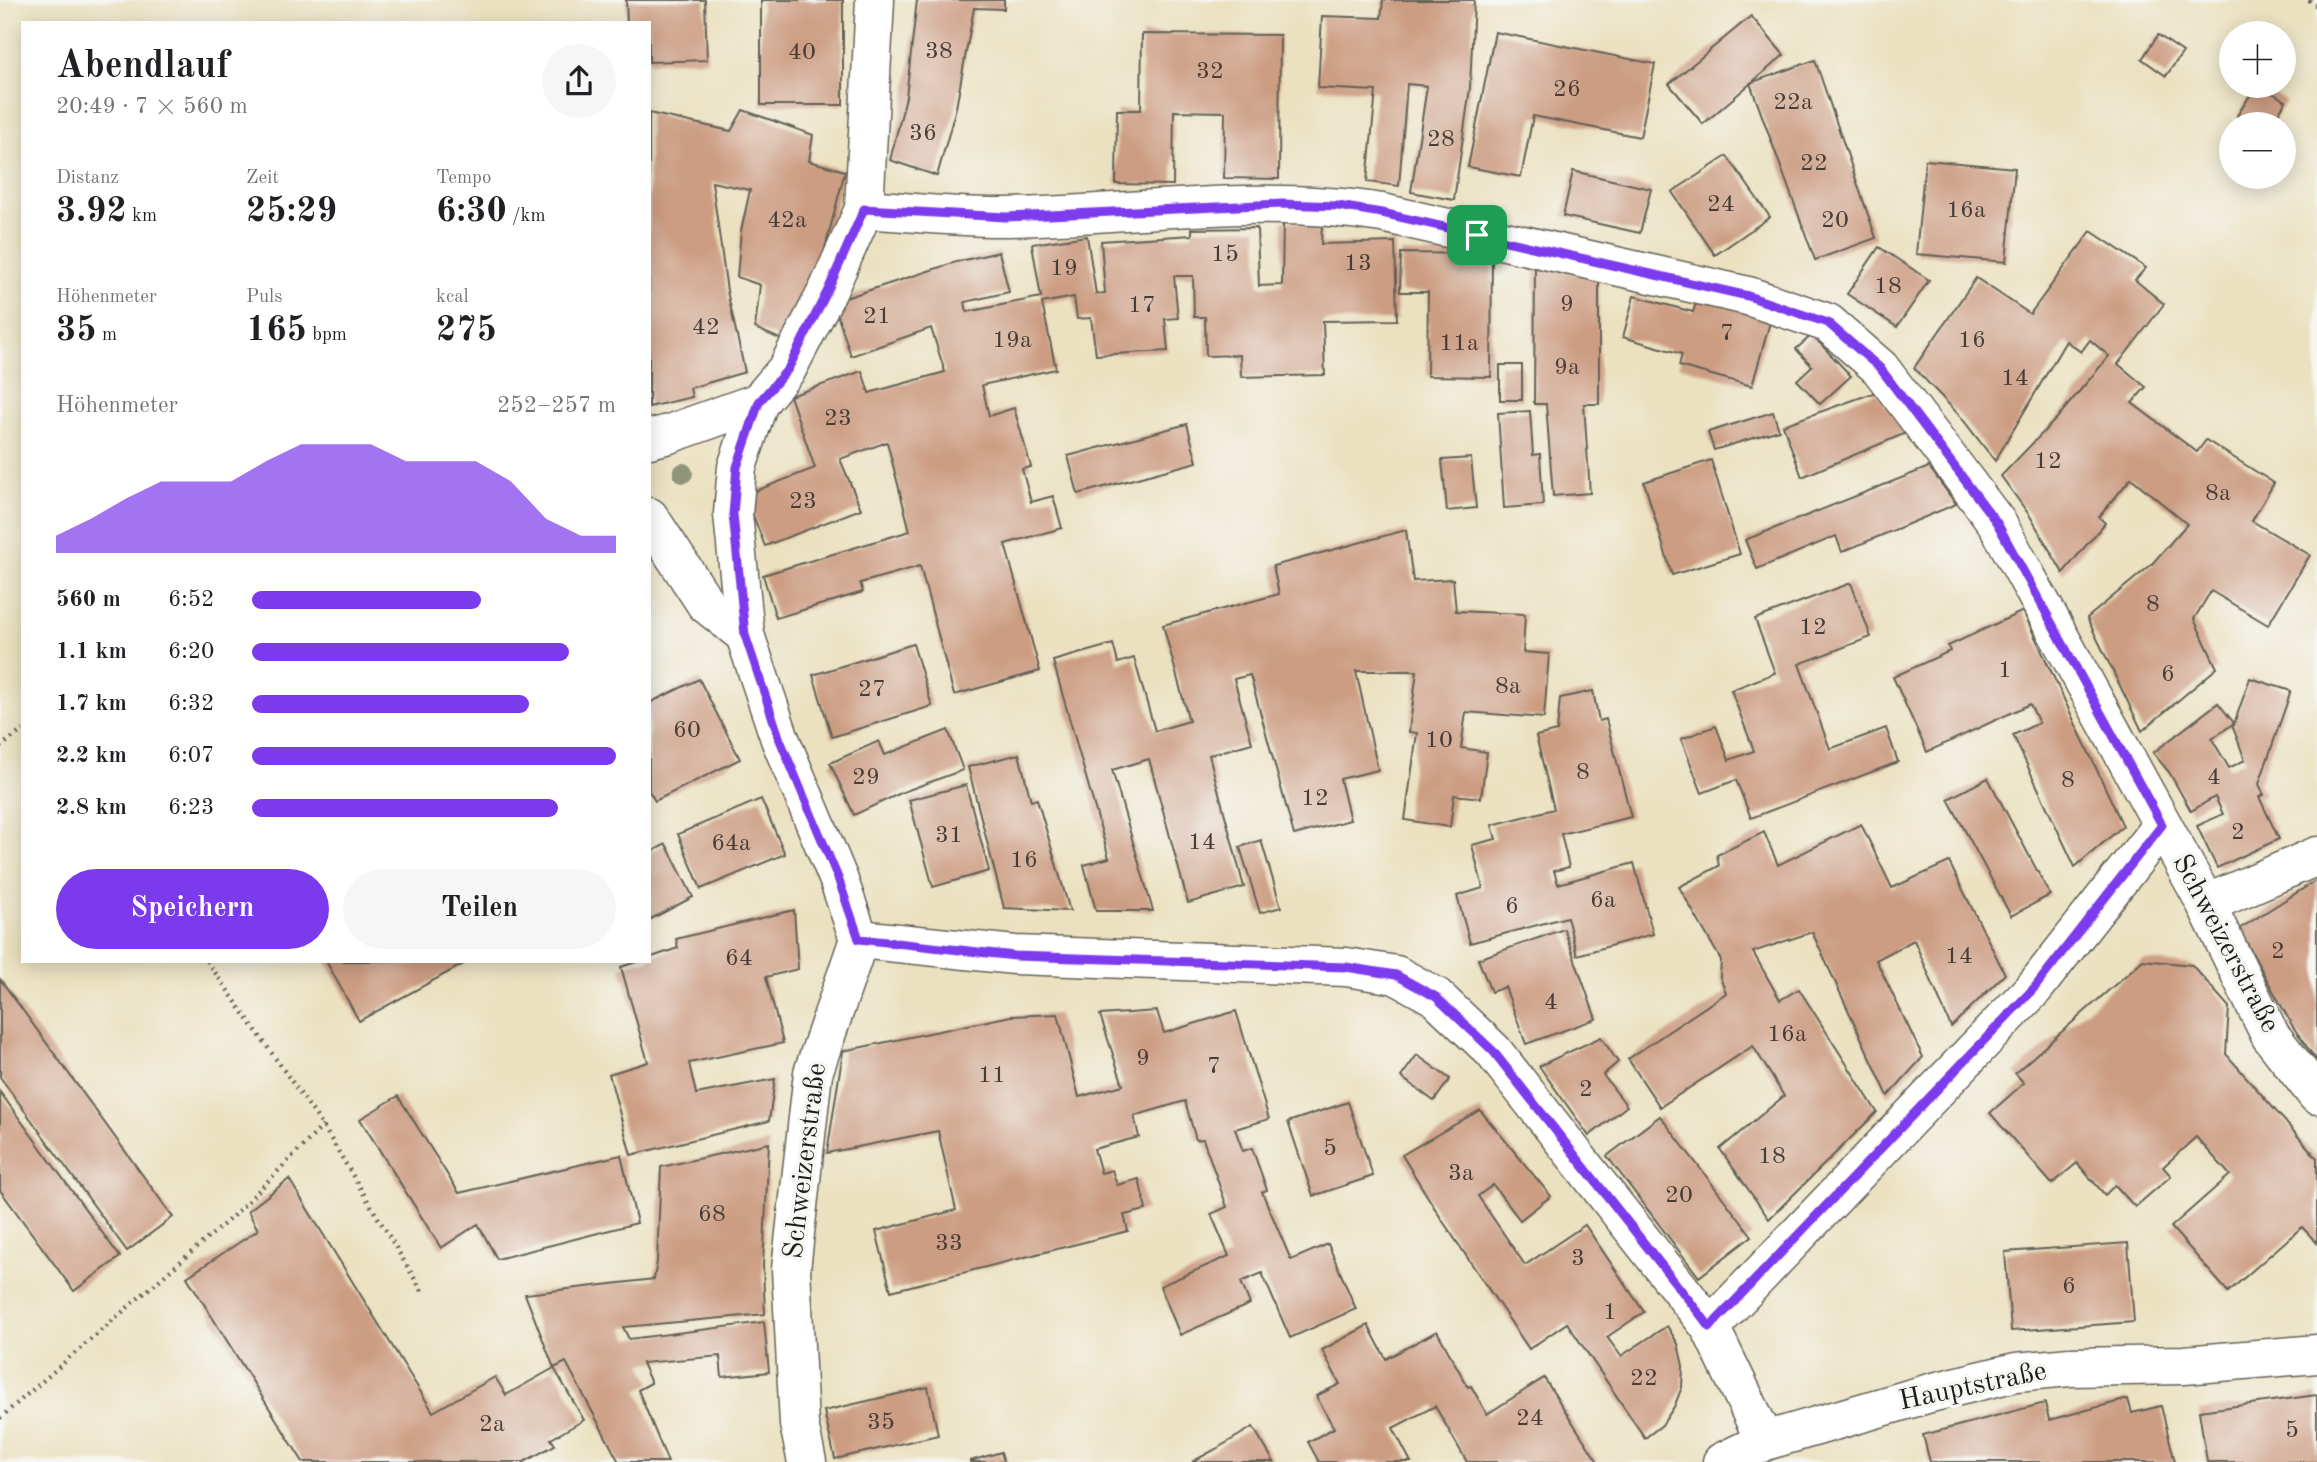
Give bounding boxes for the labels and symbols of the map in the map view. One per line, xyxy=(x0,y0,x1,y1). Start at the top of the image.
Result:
house number: 38 xyxy=(925,40,953,64)
house number: 40 xyxy=(788,41,816,65)
house number: 32 xyxy=(1196,60,1224,84)
house number: 26 xyxy=(1553,78,1581,102)
house number: 22a xyxy=(1773,91,1813,115)
house number: 36 xyxy=(909,122,937,146)
house number: 28 xyxy=(1427,128,1455,152)
house number: 22 xyxy=(1800,152,1828,176)
house number: 24 xyxy=(1707,193,1735,217)
house number: 16a xyxy=(1946,199,1986,223)
pin xyxy=(1447,205,1507,265)
house number: 42a xyxy=(767,209,807,233)
house number: 20 xyxy=(1821,209,1849,233)
house number: 15 xyxy=(1211,243,1239,267)
house number: 13 xyxy=(1344,252,1372,276)
house number: 19 xyxy=(1050,257,1078,281)
house number: 18 xyxy=(1874,275,1902,299)
house number: 9 xyxy=(1560,293,1574,317)
house number: 17 xyxy=(1128,294,1156,318)
house number: 21 xyxy=(863,305,891,329)
house number: 42 xyxy=(692,316,720,340)
house number: 7 xyxy=(1720,322,1734,346)
house number: 19a xyxy=(992,329,1032,353)
house number: 16 xyxy=(1958,329,1986,353)
house number: 11a xyxy=(1439,332,1479,356)
house number: 9a xyxy=(1554,356,1580,380)
house number: 14 xyxy=(2001,367,2029,391)
house number: 23 xyxy=(824,407,852,431)
house number: 12 xyxy=(2034,450,2062,474)
house number: 8a xyxy=(2205,482,2231,506)
house number: 23 xyxy=(789,490,817,514)
house number: 8 xyxy=(2146,593,2160,617)
house number: 12 xyxy=(1799,616,1827,640)
house number: 1 xyxy=(1998,659,2012,683)
house number: 6 xyxy=(2161,663,2175,687)
house number: 8a xyxy=(1495,675,1521,699)
house number: 27 xyxy=(858,678,886,702)
house number: 60 xyxy=(673,719,701,743)
house number: 10 xyxy=(1425,729,1453,753)
house number: 8 xyxy=(1576,761,1590,785)
house number: 29 xyxy=(852,766,880,790)
house number: 4 xyxy=(2207,766,2221,790)
house number: 8 xyxy=(2061,769,2075,793)
house number: 12 xyxy=(1301,787,1329,811)
house number: 2 xyxy=(2231,821,2245,845)
house number: 31 xyxy=(935,824,963,848)
house number: 14 xyxy=(1188,831,1216,855)
house number: 64a xyxy=(711,832,751,856)
house number: 16 xyxy=(1010,849,1038,873)
street label: Schweizerstraße xyxy=(2166,850,2284,1038)
house number: 6a xyxy=(1590,889,1616,913)
house number: 6 xyxy=(1505,895,1519,919)
house number: 2 xyxy=(2271,940,2285,964)
house number: 14 xyxy=(1945,945,1973,969)
house number: 64 xyxy=(725,947,753,971)
house number: 4 xyxy=(1544,991,1558,1015)
house number: 16a xyxy=(1767,1023,1807,1047)
house number: 9 xyxy=(1136,1047,1150,1071)
house number: 7 xyxy=(1207,1055,1221,1079)
street label: Schweizerstraße xyxy=(780,1061,832,1261)
house number: 11 xyxy=(978,1064,1006,1088)
house number: 2 xyxy=(1579,1078,1593,1102)
house number: 5 xyxy=(1323,1137,1337,1161)
house number: 18 xyxy=(1758,1145,1786,1169)
house number: 3a xyxy=(1448,1162,1474,1186)
house number: 20 xyxy=(1665,1184,1693,1208)
house number: 68 xyxy=(698,1203,726,1227)
house number: 33 xyxy=(935,1232,963,1256)
house number: 3 xyxy=(1571,1247,1585,1271)
house number: 6 xyxy=(2062,1275,2076,1299)
house number: 1 xyxy=(1603,1301,1617,1325)
street label: Hauptstraße xyxy=(1897,1358,2049,1416)
house number: 22 xyxy=(1630,1367,1658,1391)
house number: 24 xyxy=(1516,1407,1544,1431)
house number: 35 xyxy=(867,1411,895,1435)
house number: 2a xyxy=(479,1413,505,1437)
house number: 5 xyxy=(2285,1419,2299,1443)

